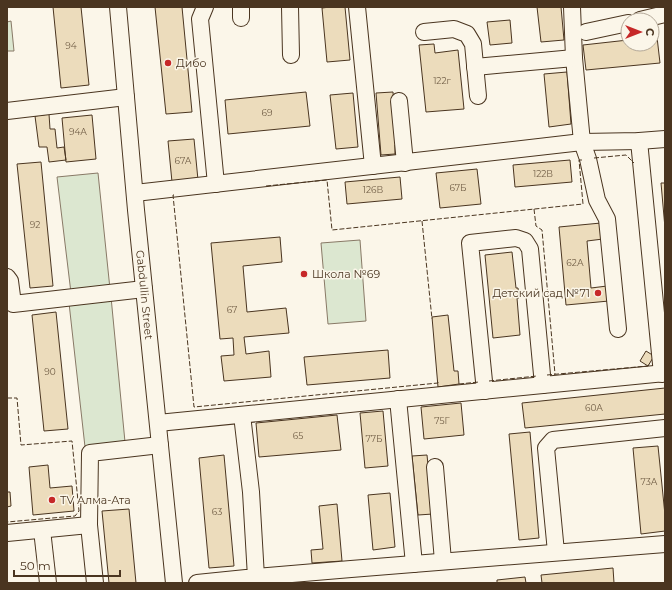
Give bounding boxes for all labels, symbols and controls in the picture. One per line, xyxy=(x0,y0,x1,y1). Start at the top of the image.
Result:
north arrow xyxy=(620,12,660,52)
text: С xyxy=(643,28,657,36)
house number: 94 xyxy=(65,40,77,51)
place label: Дибо xyxy=(176,56,207,70)
marker: Дибо xyxy=(163,58,173,68)
house number: 122г xyxy=(433,75,452,86)
house number: 69 xyxy=(262,107,273,118)
house number: 94А xyxy=(69,126,87,137)
house number: 67А xyxy=(175,155,192,166)
house number: 122В xyxy=(533,168,553,179)
house number: 67Б xyxy=(449,182,467,193)
house number: 126В xyxy=(363,184,384,195)
house number: 92 xyxy=(30,219,40,230)
street label: Gabdullin Street xyxy=(133,249,156,341)
house number: 62А xyxy=(566,257,584,268)
place label: Школа №69 xyxy=(312,267,380,281)
marker: Школа №69 xyxy=(299,269,309,279)
place label: Детский сад №71 xyxy=(492,286,590,300)
marker: Детский сад №71 xyxy=(593,288,603,298)
house number: 67 xyxy=(227,304,237,315)
house number: 90 xyxy=(44,366,56,377)
house number: 60А xyxy=(585,402,603,413)
house number: 75Г xyxy=(434,415,451,426)
house number: 65 xyxy=(293,430,303,441)
house number: 77Б xyxy=(365,433,383,444)
house number: 73А xyxy=(640,476,658,487)
place label: ТV Алма-Ата xyxy=(60,493,131,507)
marker: ТV Алма-Ата xyxy=(47,495,57,505)
house number: 63 xyxy=(212,506,222,517)
scale bar xyxy=(14,552,120,578)
text: 50 m xyxy=(20,558,51,573)

